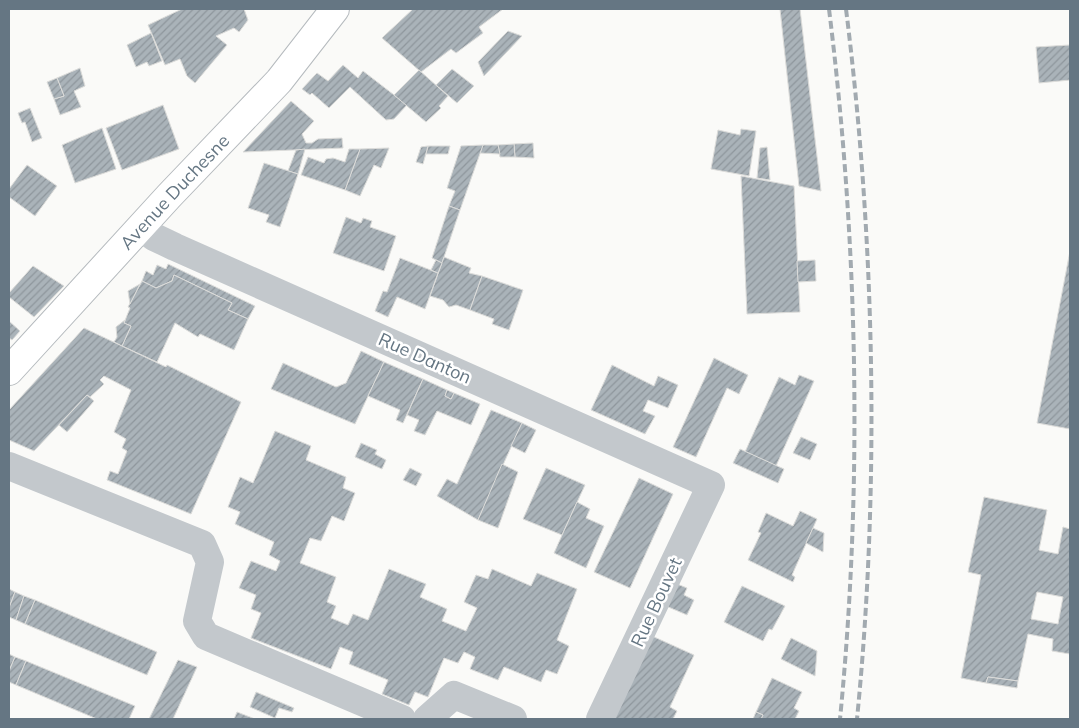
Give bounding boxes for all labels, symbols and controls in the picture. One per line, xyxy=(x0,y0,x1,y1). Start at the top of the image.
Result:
street label: Avenue Duchesne xyxy=(115,129,234,254)
street label: Rue Danton xyxy=(375,327,475,389)
street label: Rue Bouvet xyxy=(625,554,687,650)

